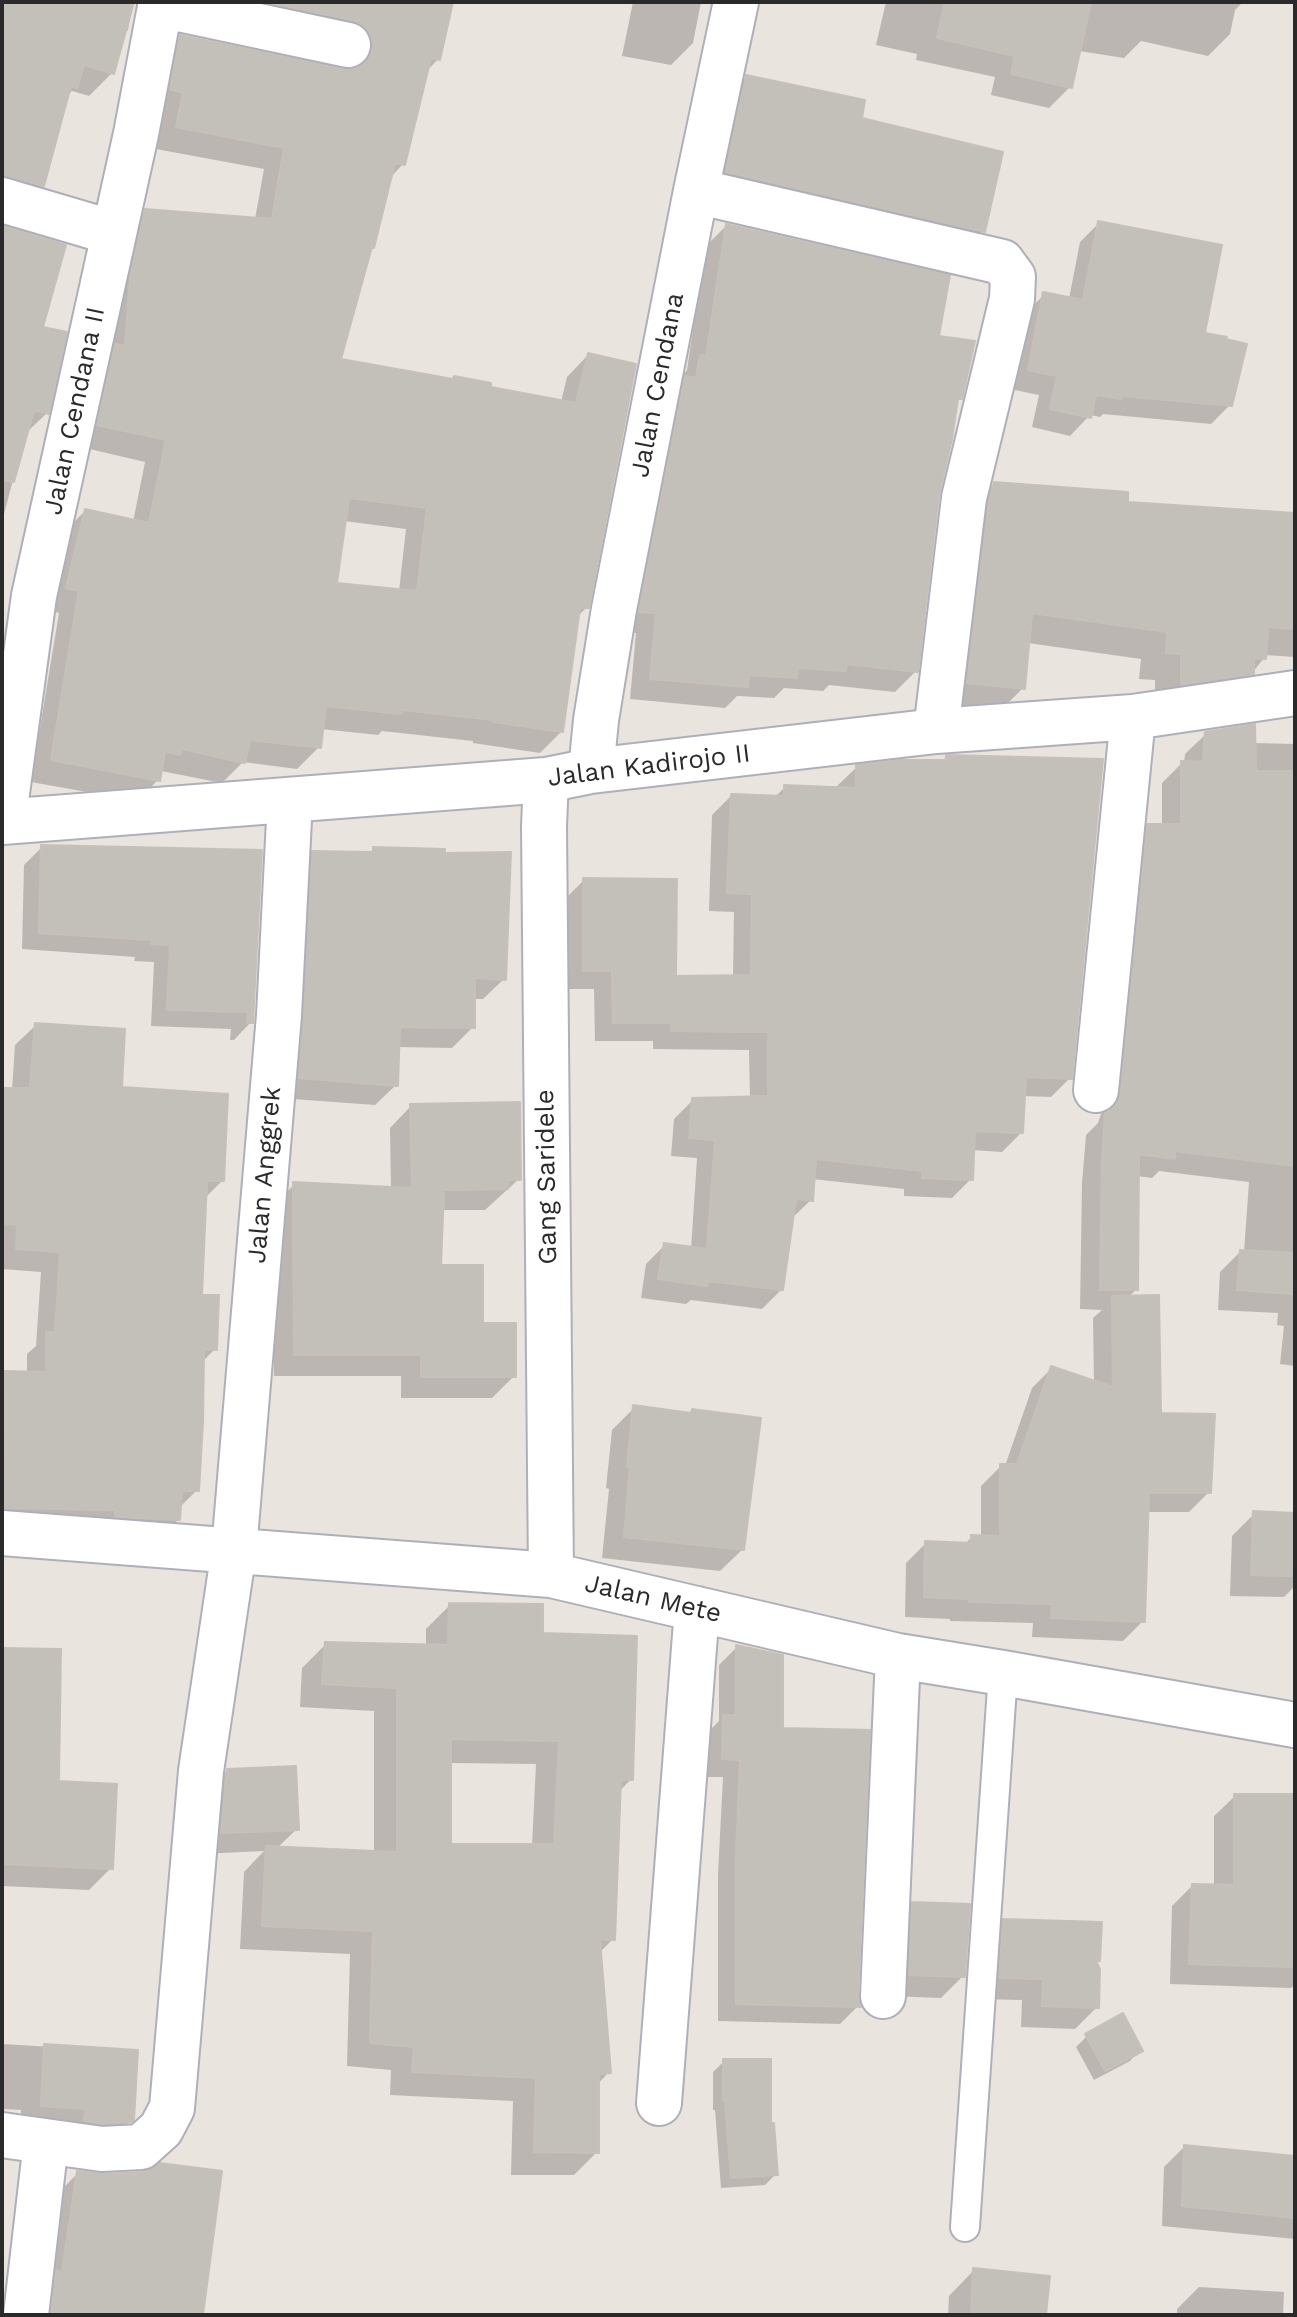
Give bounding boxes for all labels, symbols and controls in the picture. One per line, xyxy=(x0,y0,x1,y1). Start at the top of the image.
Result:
street label: Jalan Cendana xyxy=(625,290,691,480)
street label: Jalan Cendana II xyxy=(38,304,112,518)
street label: Jalan Kadirojo II xyxy=(546,738,752,794)
street label: Jalan Anggrek xyxy=(242,1085,288,1265)
street label: Gang Saridele xyxy=(530,1089,564,1265)
street label: Jalan Mete xyxy=(582,1568,724,1630)

